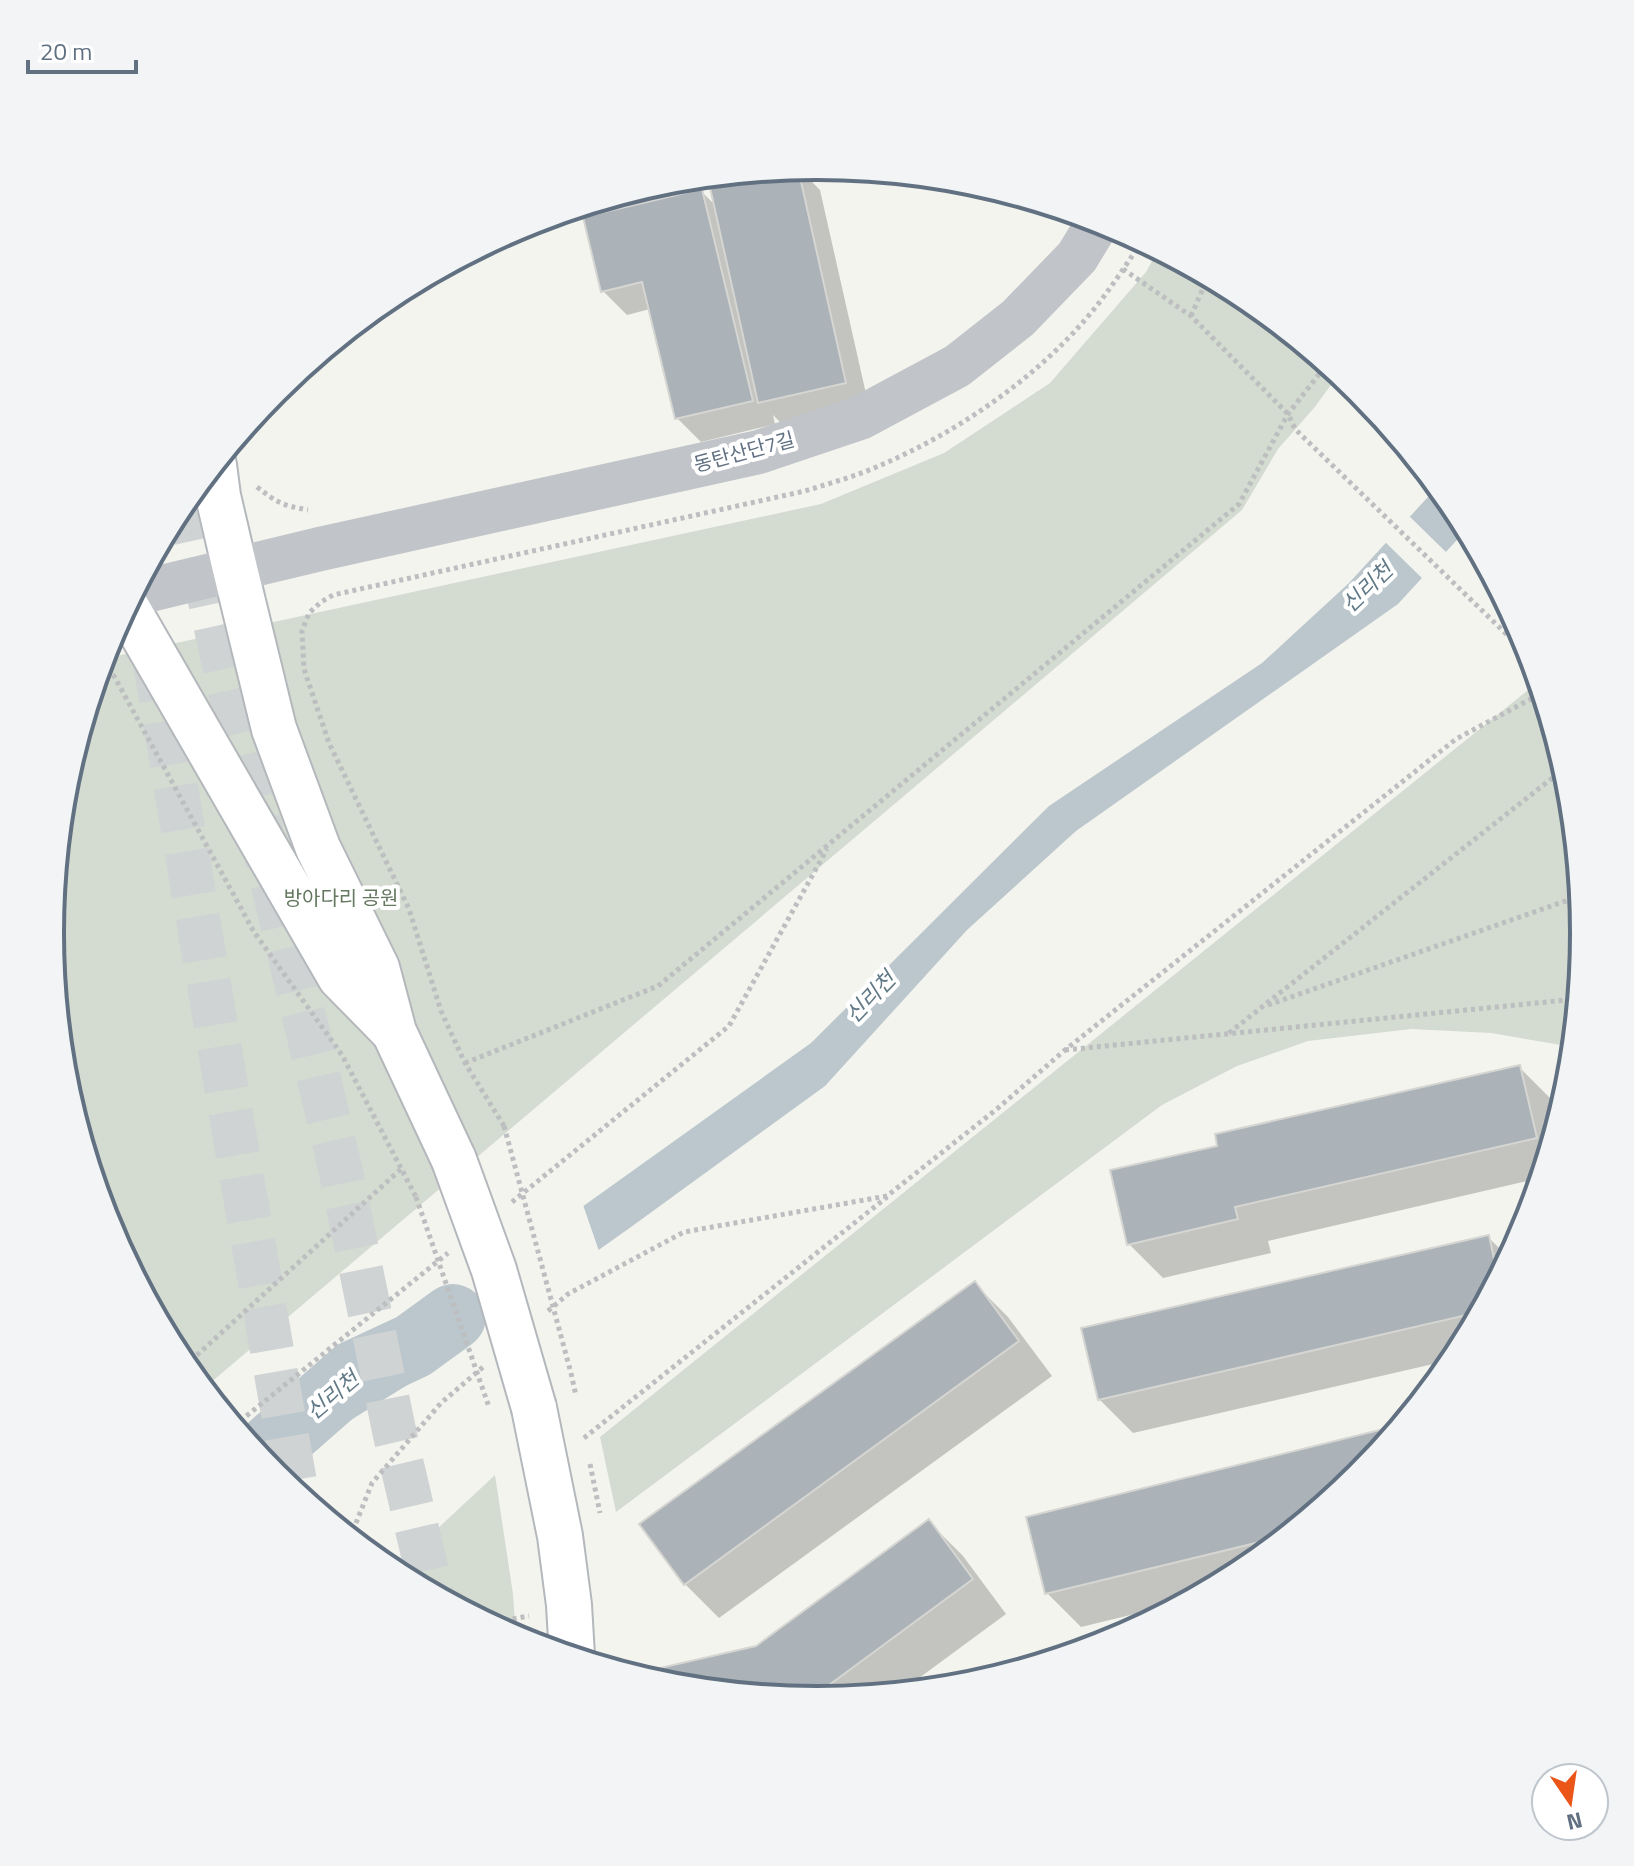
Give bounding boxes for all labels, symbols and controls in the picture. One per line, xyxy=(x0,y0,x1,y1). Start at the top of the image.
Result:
scale bar xyxy=(28,24,136,74)
text: 20 m xyxy=(40,33,92,69)
street label: 동탄산단7길 xyxy=(690,423,798,480)
water label: 신리천 xyxy=(1333,552,1403,620)
park label: 방아다리 공원 xyxy=(284,882,398,913)
water label: 신리천 xyxy=(837,961,905,1031)
water label: 신리천 xyxy=(298,1361,368,1428)
north arrow xyxy=(1530,1762,1610,1842)
text: N xyxy=(1563,1803,1586,1840)

